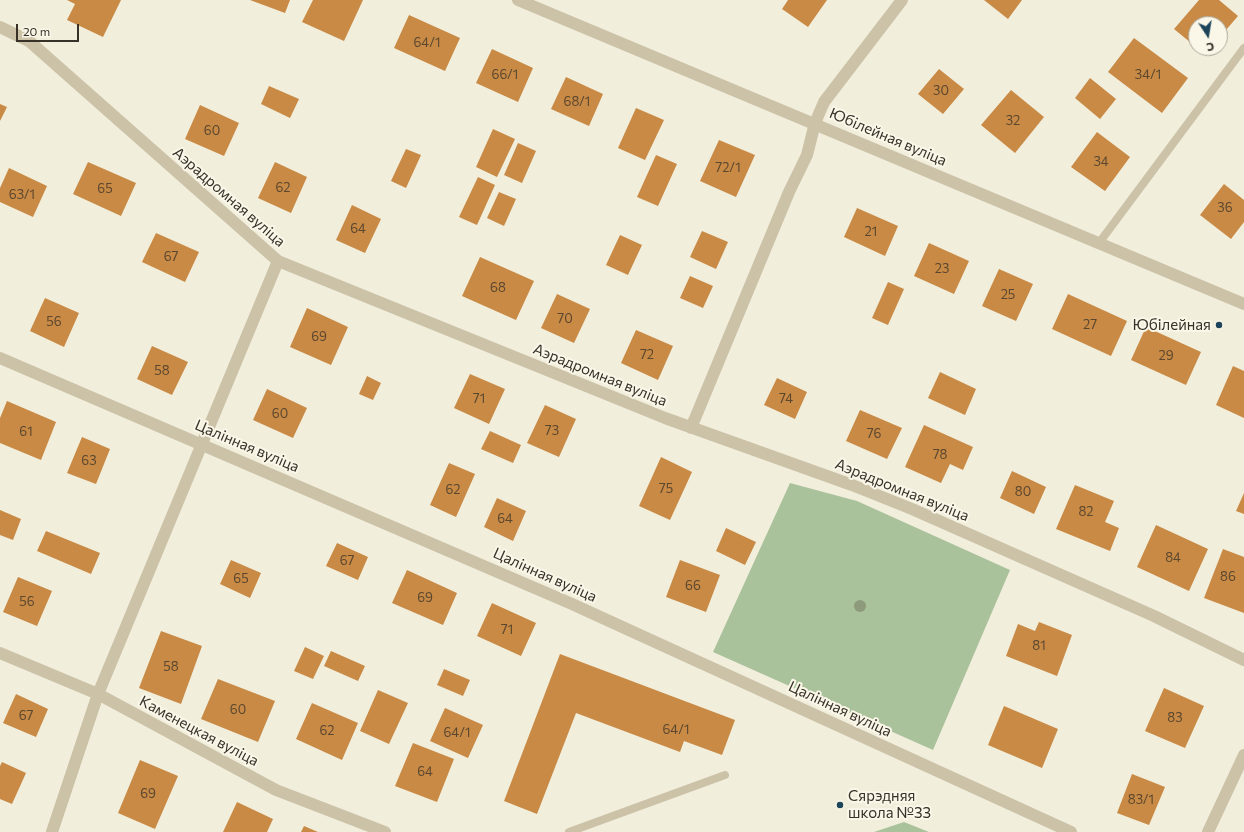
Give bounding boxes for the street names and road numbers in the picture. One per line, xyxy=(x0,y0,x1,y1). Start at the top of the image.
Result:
street label: Юбілейная вуліца xyxy=(827,104,949,170)
street label: Аэрадромная вуліца xyxy=(169,143,289,251)
street label: Аэрадромная вуліца xyxy=(530,340,670,410)
street label: Цалінная вуліца xyxy=(192,416,302,476)
street label: Аэрадромная вуліца xyxy=(832,455,972,525)
street label: Цалінная вуліца xyxy=(490,544,600,606)
street label: Цалінная вуліца xyxy=(786,677,894,741)
street label: Каменецкая вуліца xyxy=(136,692,262,770)

